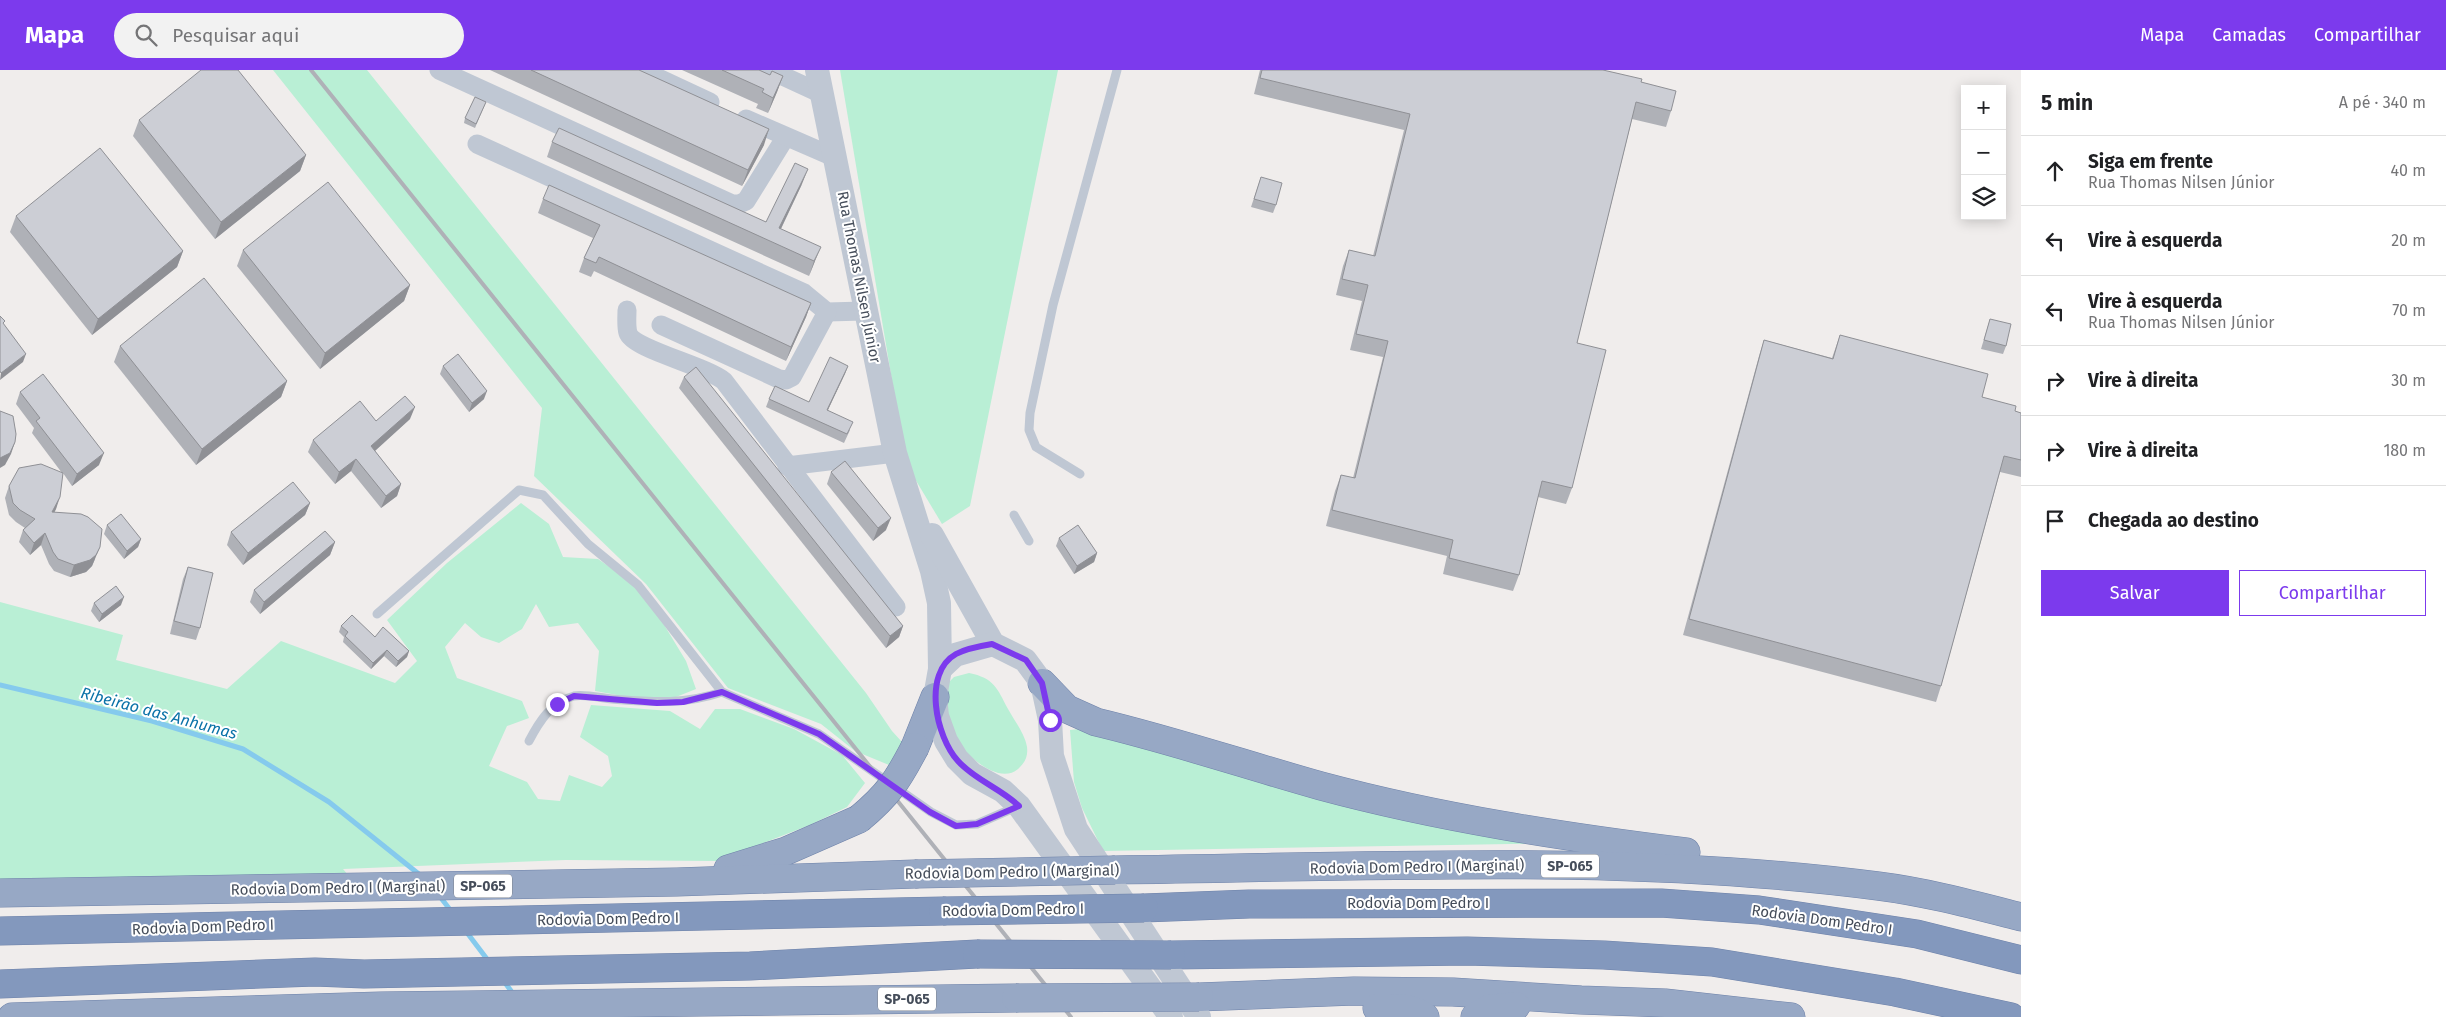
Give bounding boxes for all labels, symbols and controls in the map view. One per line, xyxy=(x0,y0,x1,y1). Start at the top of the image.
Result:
search box xyxy=(114,13,464,58)
text: Mapa xyxy=(25,21,84,49)
icon: search xyxy=(132,21,160,49)
text: Pesquisar aqui xyxy=(172,24,299,47)
text: Mapa xyxy=(2140,24,2184,46)
text: Camadas xyxy=(2212,24,2286,46)
text: Compartilhar xyxy=(2314,24,2421,46)
map controls xyxy=(1961,85,2006,220)
button: + xyxy=(1961,85,2006,130)
text: 5 min xyxy=(2041,90,2093,116)
text: A pé · 340 m xyxy=(2339,93,2426,112)
button: − xyxy=(1961,130,2006,175)
text: Siga em frente xyxy=(2088,150,2213,173)
icon: ahead xyxy=(2041,157,2069,185)
text: 40 m xyxy=(2391,161,2426,180)
text: Rua Thomas Nilsen Júnior xyxy=(2088,173,2274,192)
button: layers xyxy=(1961,175,2006,220)
street label: Rua Thomas Nilsen Júnior xyxy=(833,189,885,365)
icon: left xyxy=(2041,227,2069,255)
text: Vire à esquerda xyxy=(2088,229,2222,252)
text: 20 m xyxy=(2391,231,2426,250)
text: Vire à esquerda xyxy=(2088,290,2222,313)
icon: left xyxy=(2041,297,2069,325)
text: 70 m xyxy=(2392,301,2426,320)
text: Rua Thomas Nilsen Júnior xyxy=(2088,313,2274,332)
icon: right xyxy=(2041,367,2069,395)
text: Vire à direita xyxy=(2088,369,2198,392)
text: 30 m xyxy=(2391,371,2426,390)
icon: right xyxy=(2041,437,2069,465)
text: Vire à direita xyxy=(2088,439,2198,462)
text: 180 m xyxy=(2383,441,2426,460)
icon: arrive xyxy=(2041,507,2069,535)
text: Chegada ao destino xyxy=(2088,509,2259,532)
button: Salvar xyxy=(2041,570,2229,616)
button: Compartilhar xyxy=(2239,570,2426,616)
water label: Ribeirão das Anhumas xyxy=(79,683,239,743)
route end xyxy=(546,693,569,716)
route start xyxy=(1039,709,1062,732)
road number: SP-065 xyxy=(1541,854,1599,878)
street label: Rodovia Dom Pedro I (Marginal) xyxy=(1310,856,1525,878)
street label: Rodovia Dom Pedro I (Marginal) xyxy=(905,861,1120,883)
road number: SP-065 xyxy=(454,874,512,898)
street label: Rodovia Dom Pedro I (Marginal) xyxy=(231,877,446,899)
street label: Rodovia Dom Pedro I xyxy=(1347,894,1489,912)
street label: Rodovia Dom Pedro I xyxy=(942,900,1084,920)
street label: Rodovia Dom Pedro I xyxy=(1750,901,1894,939)
street label: Rodovia Dom Pedro I xyxy=(537,909,679,929)
street label: Rodovia Dom Pedro I xyxy=(132,916,274,938)
road number: SP-065 xyxy=(878,988,936,1011)

